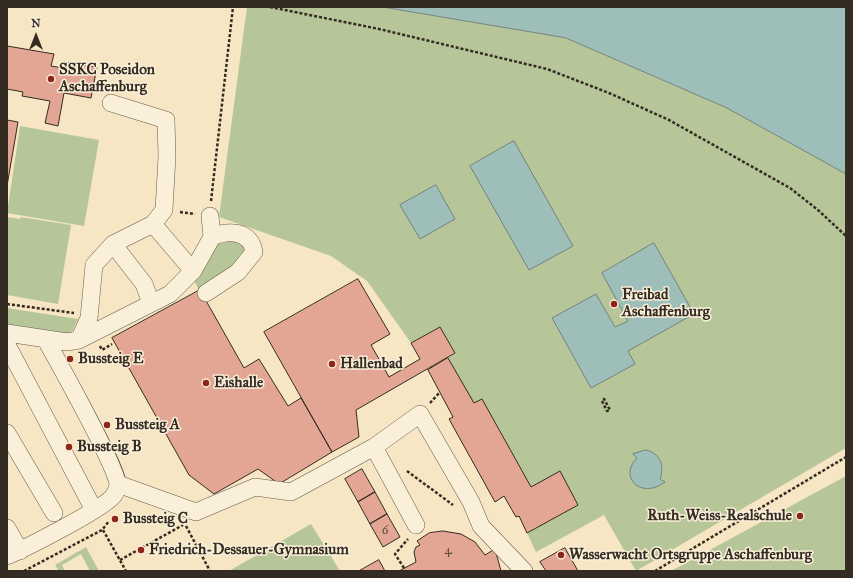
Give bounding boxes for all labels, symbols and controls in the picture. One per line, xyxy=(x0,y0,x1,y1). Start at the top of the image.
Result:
north arrow xyxy=(16,16,56,56)
text: N xyxy=(31,17,41,30)
place label: SSKC Poseidon Aschaffenburg xyxy=(59,61,155,96)
marker: SSKC Poseidon Aschaffenburg xyxy=(46,74,56,84)
place label: Freibad Aschaffenburg xyxy=(622,286,710,321)
marker: Freibad Aschaffenburg xyxy=(609,299,619,309)
place label: Bussteig E xyxy=(78,350,144,368)
marker: Bussteig E xyxy=(65,354,75,364)
place label: Hallenbad xyxy=(340,355,403,373)
marker: Hallenbad xyxy=(327,359,337,369)
place label: Eishalle xyxy=(214,374,263,392)
marker: Eishalle xyxy=(201,378,211,388)
place label: Bussteig A xyxy=(115,416,180,434)
marker: Bussteig A xyxy=(102,420,112,430)
place label: Bussteig B xyxy=(77,438,142,456)
marker: Bussteig B xyxy=(64,442,74,452)
place label: Ruth-Weiss-Realschule xyxy=(647,507,792,525)
place label: Bussteig C xyxy=(123,510,188,528)
marker: Ruth-Weiss-Realschule xyxy=(795,511,805,521)
marker: Bussteig C xyxy=(110,514,120,524)
house number: 6 xyxy=(382,523,388,539)
place label: Friedrich-Dessauer-Gymnasium xyxy=(149,541,349,559)
house number: 4 xyxy=(444,543,452,559)
marker: Friedrich-Dessauer-Gymnasium xyxy=(136,545,146,555)
place label: Wasserwacht Ortsgruppe Aschaffenburg xyxy=(569,546,812,564)
marker: Wasserwacht Ortsgruppe Aschaffenburg xyxy=(556,550,566,560)

